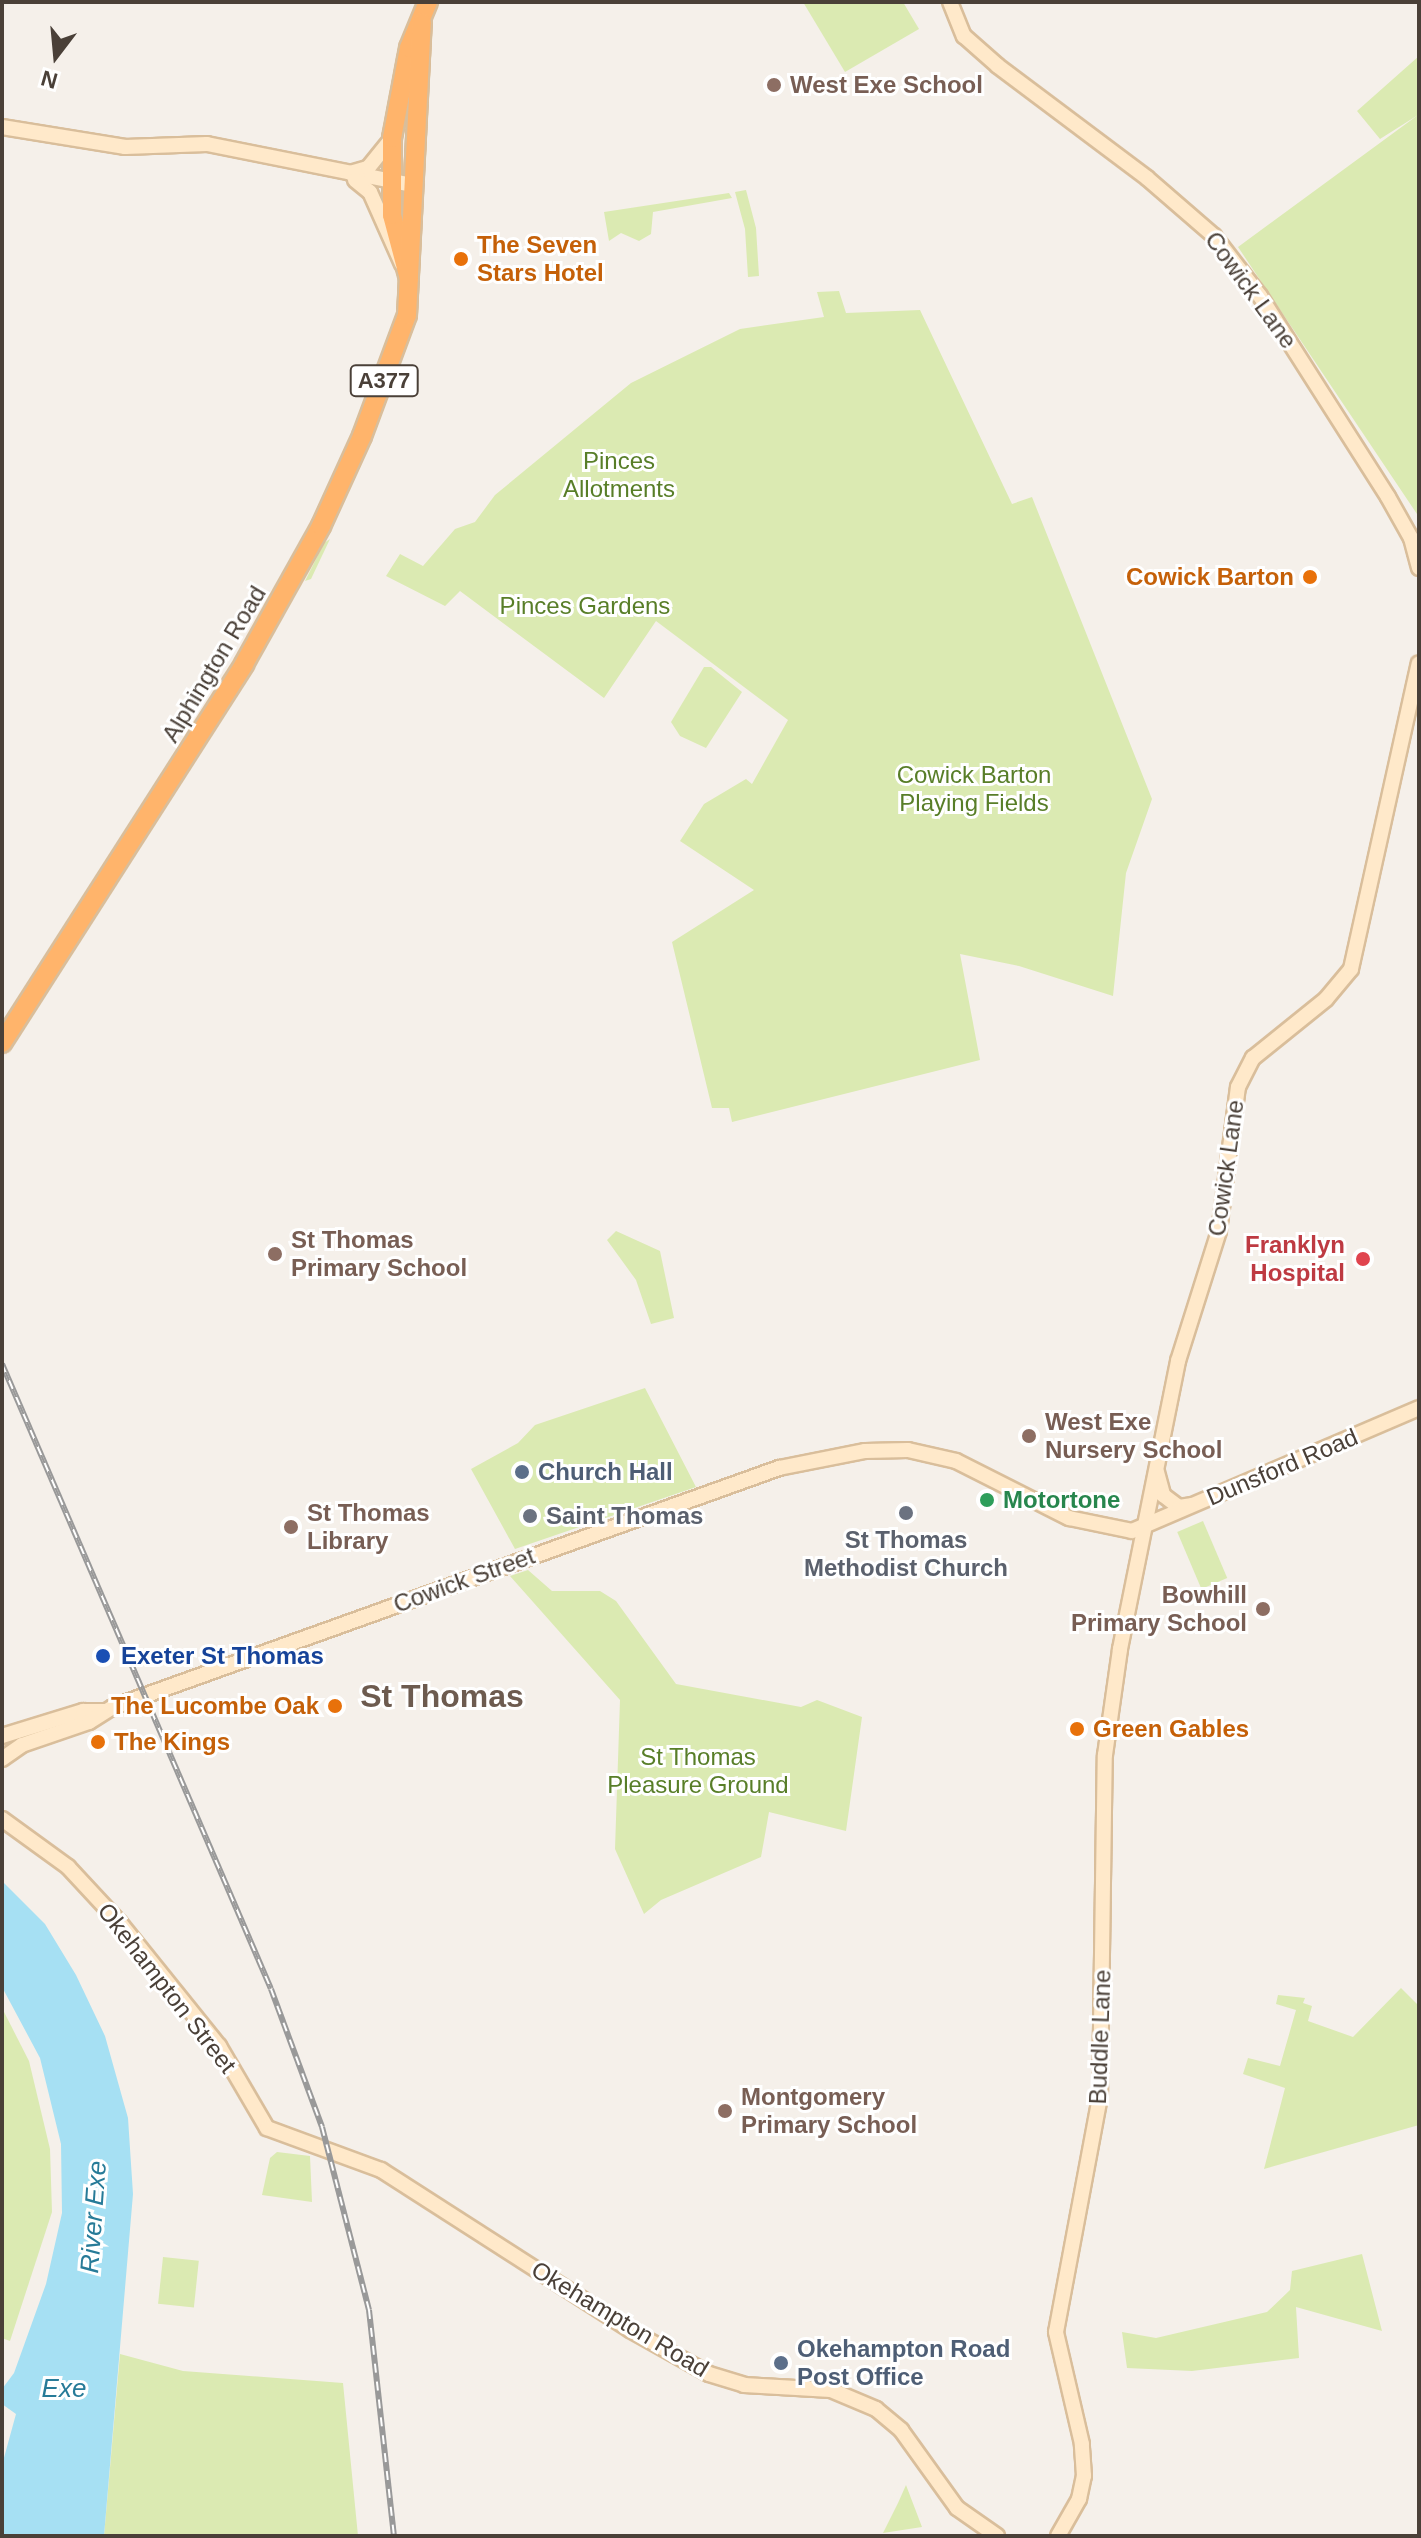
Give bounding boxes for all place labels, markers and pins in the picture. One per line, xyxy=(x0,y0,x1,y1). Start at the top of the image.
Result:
place label: West Exe School xyxy=(790,71,983,99)
marker: West Exe School xyxy=(765,76,783,94)
place label: The Seven Stars Hotel xyxy=(477,231,604,287)
marker: The Seven Stars Hotel xyxy=(452,250,470,268)
place label: Cowick Barton xyxy=(1126,563,1294,591)
marker: Cowick Barton xyxy=(1301,568,1319,586)
place label: St Thomas Primary School xyxy=(291,1226,467,1282)
place label: Franklyn Hospital xyxy=(1245,1231,1345,1287)
marker: St Thomas Primary School xyxy=(266,1245,284,1263)
marker: Franklyn Hospital xyxy=(1352,1248,1374,1270)
place label: West Exe Nursery School xyxy=(1045,1408,1222,1464)
marker: West Exe Nursery School xyxy=(1020,1427,1038,1445)
place label: Church Hall xyxy=(538,1458,673,1486)
marker: Church Hall xyxy=(513,1463,531,1481)
place label: Motortone xyxy=(1003,1486,1120,1514)
marker: Motortone xyxy=(978,1491,996,1509)
place label: St Thomas Library xyxy=(307,1499,430,1555)
place label: Saint Thomas xyxy=(546,1502,703,1530)
marker: St Thomas Methodist Church xyxy=(897,1504,915,1522)
marker: Saint Thomas xyxy=(521,1507,539,1525)
marker: St Thomas Library xyxy=(282,1518,300,1536)
place label: St Thomas Methodist Church xyxy=(804,1526,1008,1582)
place label: Bowhill Primary School xyxy=(1071,1581,1247,1637)
marker: Bowhill Primary School xyxy=(1254,1600,1272,1618)
place label: Exeter St Thomas xyxy=(121,1642,324,1670)
marker: Exeter St Thomas xyxy=(92,1645,114,1667)
place label: The Lucombe Oak xyxy=(111,1692,319,1720)
marker: The Lucombe Oak xyxy=(326,1697,344,1715)
place label: Green Gables xyxy=(1093,1715,1249,1743)
marker: Green Gables xyxy=(1068,1720,1086,1738)
place label: The Kings xyxy=(114,1728,230,1756)
marker: The Kings xyxy=(89,1733,107,1751)
place label: Montgomery Primary School xyxy=(741,2083,917,2139)
marker: Montgomery Primary School xyxy=(716,2102,734,2120)
place label: Okehampton Road Post Office xyxy=(797,2335,1010,2391)
marker: Okehampton Road Post Office xyxy=(772,2354,790,2372)

